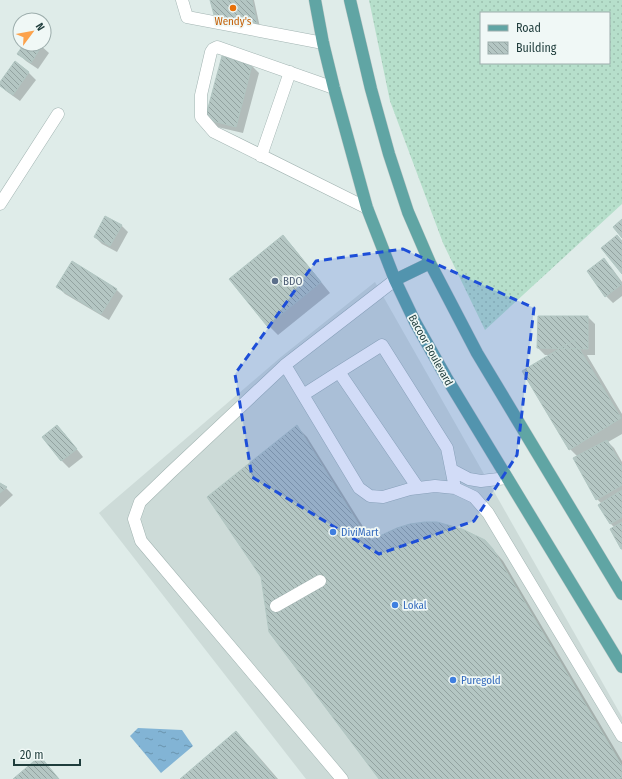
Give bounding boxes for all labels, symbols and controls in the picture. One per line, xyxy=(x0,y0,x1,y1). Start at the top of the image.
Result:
marker: Wendy's xyxy=(228,3,238,13)
north arrow xyxy=(12,12,52,52)
legend xyxy=(480,12,610,64)
place label: Wendy's xyxy=(215,15,252,28)
text: N xyxy=(33,21,47,33)
text: Road xyxy=(516,21,541,35)
text: Building xyxy=(516,41,557,55)
place label: BDO xyxy=(283,275,302,288)
marker: BDO xyxy=(270,276,280,286)
street label: Bacoor Boulevard xyxy=(406,312,455,388)
place label: DiviMart xyxy=(341,526,379,539)
marker: DiviMart xyxy=(328,527,338,537)
place label: Lokal xyxy=(403,599,427,612)
marker: Lokal xyxy=(390,600,400,610)
place label: Puregold xyxy=(461,674,501,687)
marker: Puregold xyxy=(448,675,458,685)
scale bar xyxy=(14,741,80,767)
text: 20 m xyxy=(20,748,44,762)

